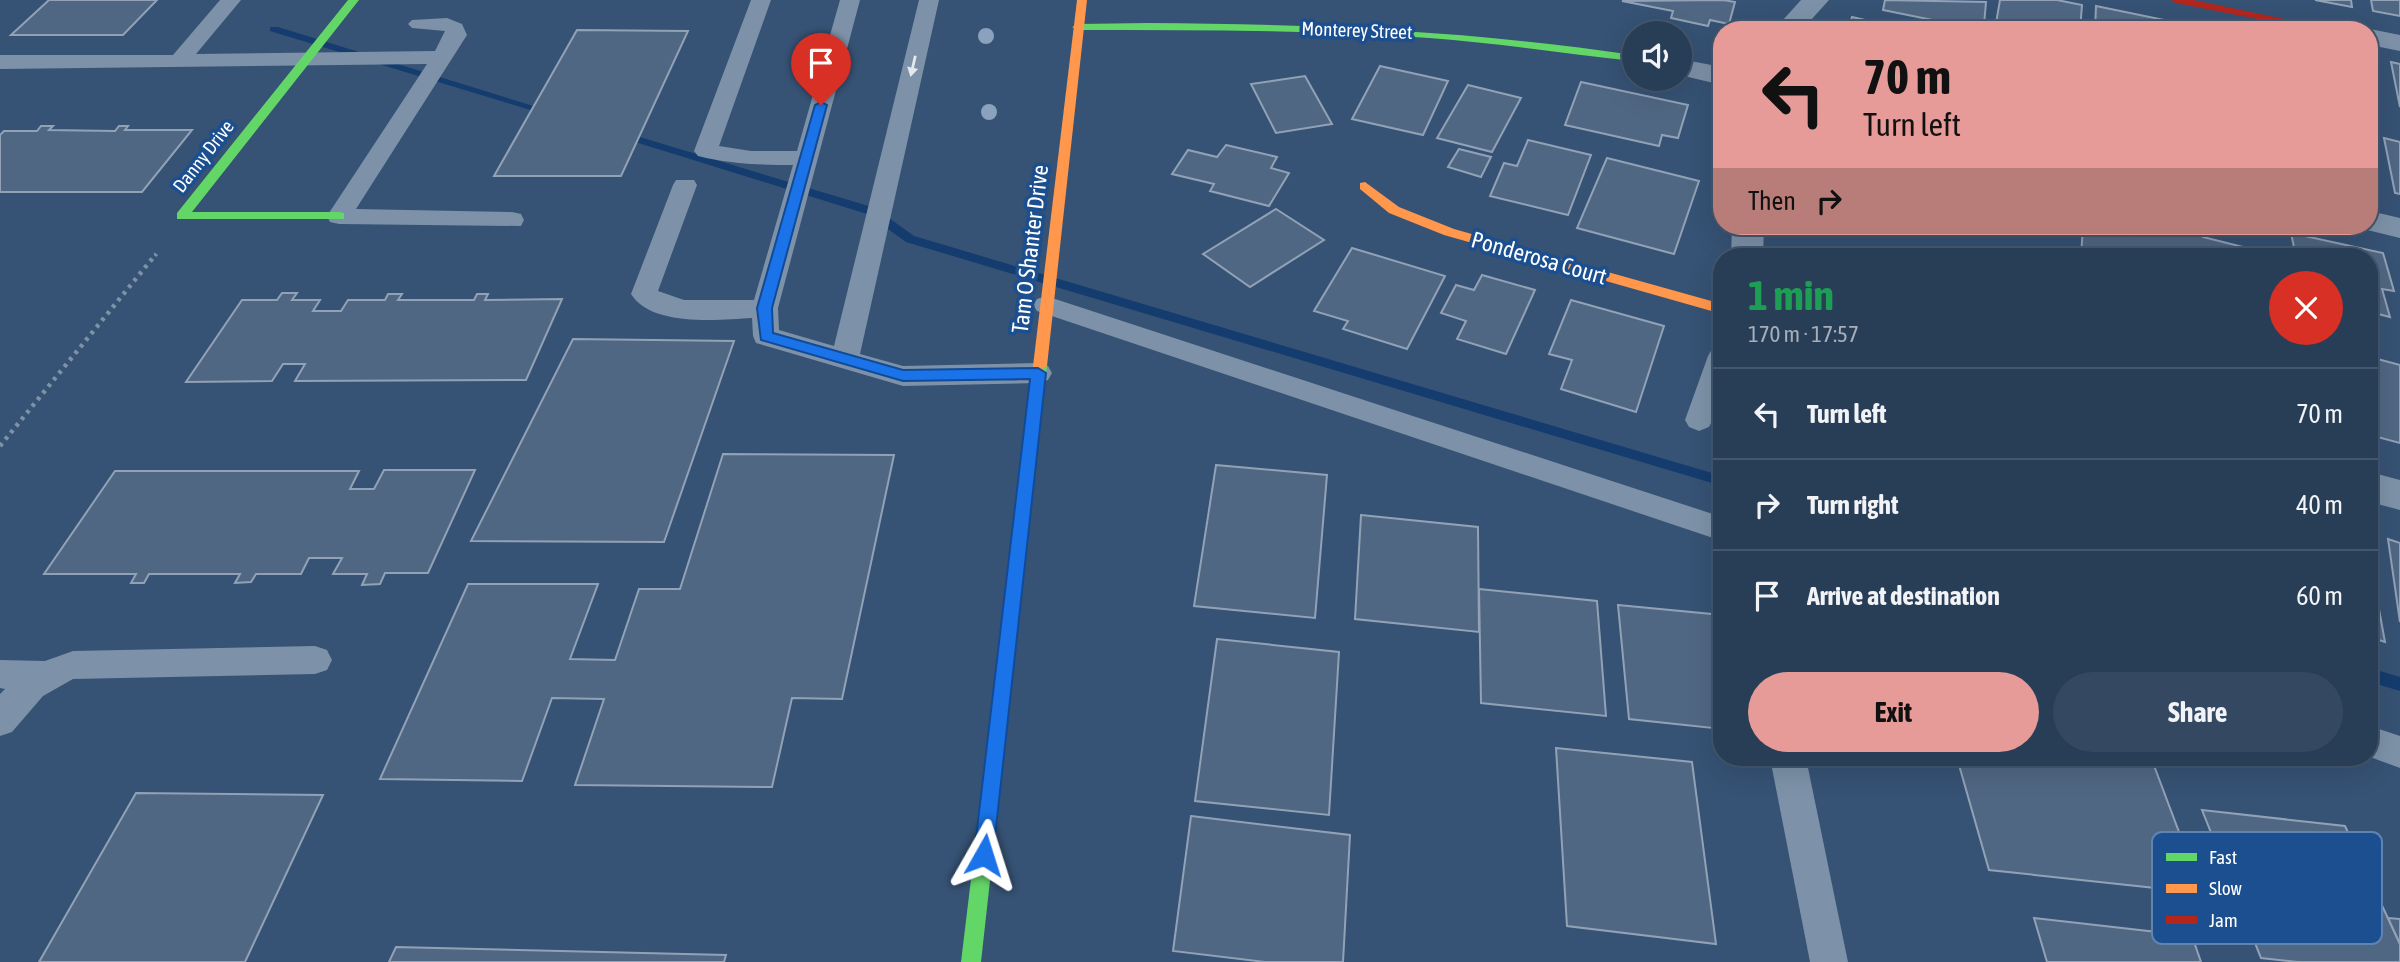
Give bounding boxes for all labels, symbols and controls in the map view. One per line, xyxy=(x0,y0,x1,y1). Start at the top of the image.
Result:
street label: Monterey Street xyxy=(1301,17,1413,43)
map controls xyxy=(1622,21,1692,91)
button: sound xyxy=(1622,21,1692,91)
pin xyxy=(791,33,851,105)
icon: arrive xyxy=(802,44,840,82)
text: 70 m xyxy=(1863,48,1951,104)
icon: left xyxy=(1748,49,1839,140)
one-way arrow xyxy=(907,55,918,77)
text: Turn left xyxy=(1863,106,1961,143)
street label: Danny Drive xyxy=(168,116,238,196)
street label: Tam O Shanter Drive xyxy=(1007,163,1053,335)
icon: right xyxy=(1810,182,1848,220)
text: Then xyxy=(1748,186,1796,216)
street label: Ponderosa Court xyxy=(1468,226,1610,290)
text: 1 min xyxy=(1748,271,1834,319)
button: close xyxy=(2269,271,2343,345)
text: 170 m · 17:57 xyxy=(1748,321,1859,347)
icon: left xyxy=(1748,395,1786,433)
text: Turn left xyxy=(1807,399,1887,429)
text: 70 m xyxy=(2296,399,2343,429)
icon: right xyxy=(1748,486,1786,524)
text: Turn right xyxy=(1807,490,1898,520)
text: 40 m xyxy=(2296,490,2343,520)
icon: arrive xyxy=(1748,577,1786,615)
text: Arrive at destination xyxy=(1807,581,2000,611)
text: 60 m xyxy=(2296,581,2343,611)
button: Exit xyxy=(1748,672,2039,752)
button: Share xyxy=(2053,672,2343,752)
position arrow xyxy=(947,818,1021,892)
legend xyxy=(2152,832,2382,944)
text: Fast xyxy=(2209,846,2237,868)
text: Slow xyxy=(2209,877,2243,899)
text: Jam xyxy=(2209,909,2238,931)

